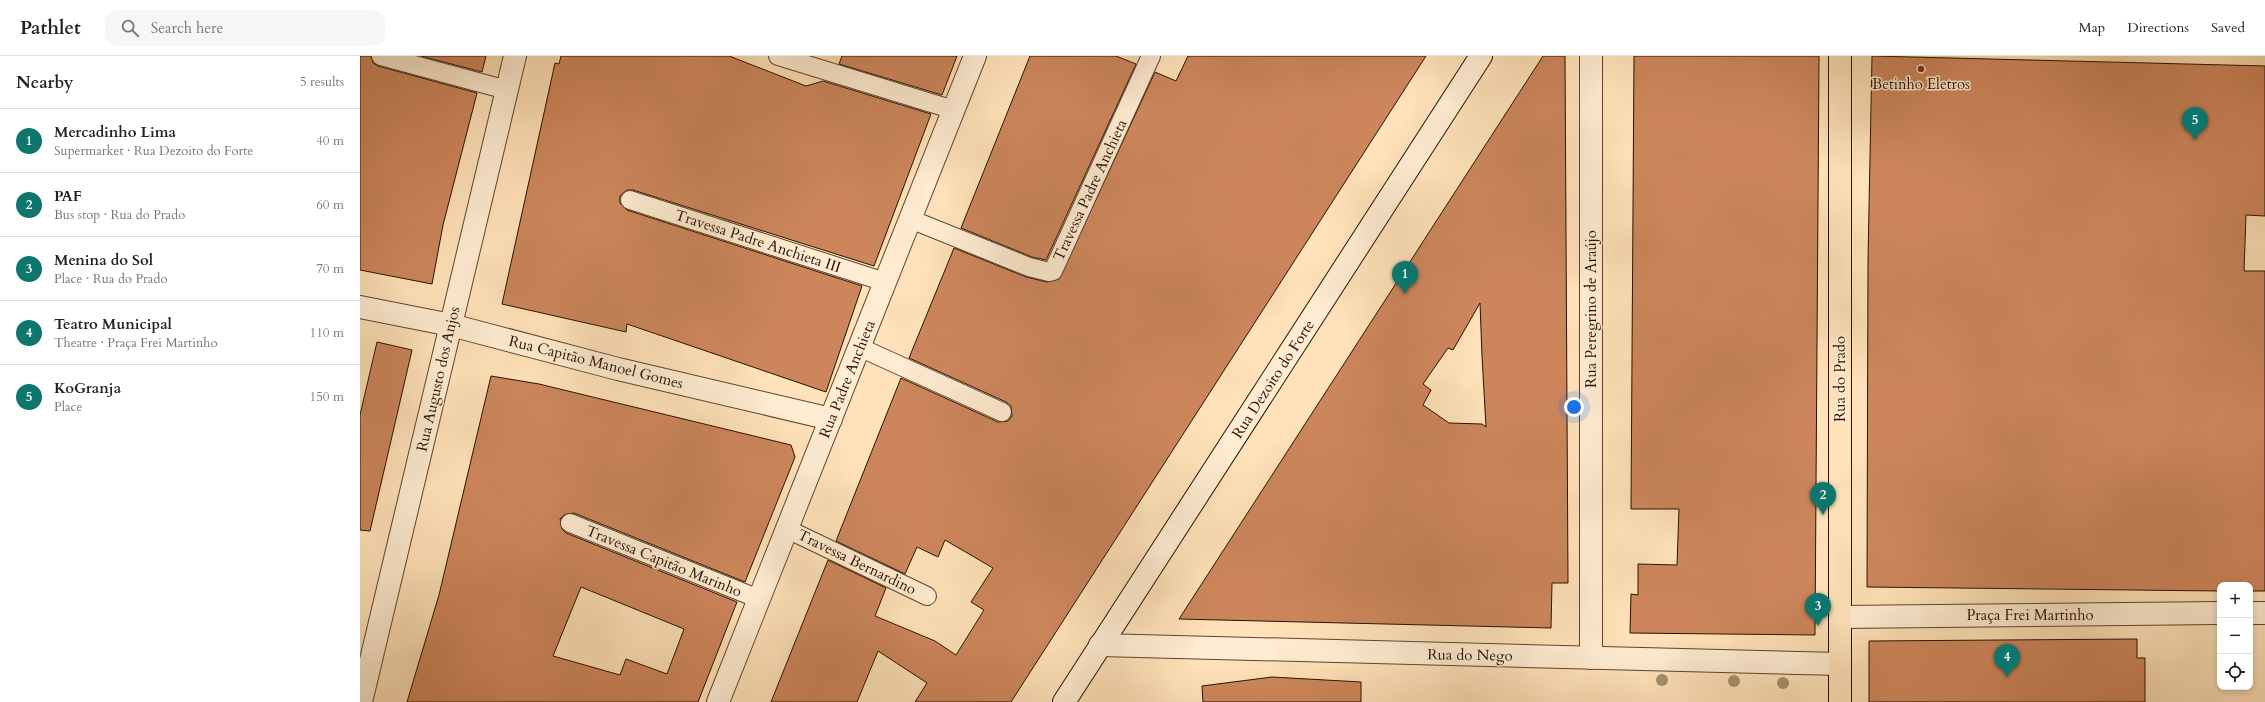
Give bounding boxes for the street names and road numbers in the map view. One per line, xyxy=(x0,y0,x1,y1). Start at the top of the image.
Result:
street label: Travessa Padre Anchieta xyxy=(1048,115,1132,264)
street label: Travessa Padre Anchieta III xyxy=(672,205,844,277)
street label: Rua Peregrino de Araújo xyxy=(1581,230,1601,388)
street label: Rua Augusto dos Anjos xyxy=(412,305,464,453)
street label: Rua Dezoito do Forte xyxy=(1227,316,1319,442)
street label: Rua Padre Anchieta xyxy=(814,317,880,441)
street label: Rua Capitão Manoel Gomes xyxy=(507,331,685,393)
street label: Rua do Prado xyxy=(1830,336,1850,422)
street label: Travessa Capitão Marinho xyxy=(583,521,745,601)
street label: Travessa Bernardino xyxy=(794,525,920,599)
street label: Praça Frei Martinho xyxy=(1966,605,2094,625)
street label: Rua do Nego xyxy=(1427,644,1513,666)

